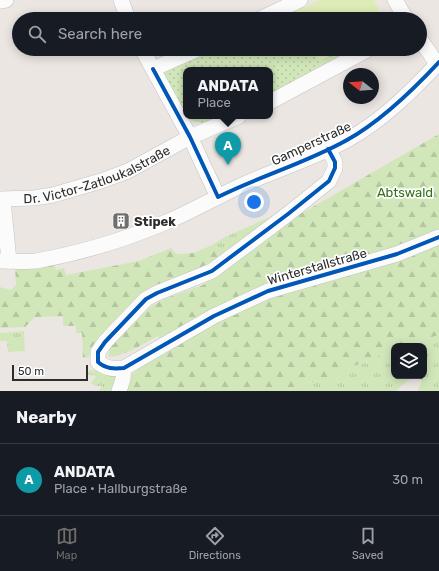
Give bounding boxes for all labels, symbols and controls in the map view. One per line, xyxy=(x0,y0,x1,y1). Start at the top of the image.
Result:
search box xyxy=(12,12,427,56)
icon: search xyxy=(26,23,48,45)
text: Search here xyxy=(58,25,142,43)
popup xyxy=(183,67,273,119)
north arrow xyxy=(343,68,379,104)
text: ANDATA xyxy=(198,77,258,95)
text: Place xyxy=(198,95,231,110)
street label: Gamperstraße xyxy=(269,118,353,168)
pin: A xyxy=(215,132,241,165)
street label: Dr. Victor-Zatloukalstraße xyxy=(23,143,173,206)
park label: Abtswald xyxy=(377,185,433,200)
your location xyxy=(244,192,264,212)
building icon: Stipek xyxy=(111,211,131,231)
place label: Stipek xyxy=(134,214,176,229)
street label: Winterstallstraße xyxy=(266,245,368,288)
map controls xyxy=(391,343,427,379)
button: layers xyxy=(391,343,427,379)
scale bar xyxy=(12,363,88,382)
text: 50 m xyxy=(18,365,44,378)
text: Nearby xyxy=(16,407,77,427)
text: ANDATA xyxy=(54,463,115,481)
text: A xyxy=(24,472,34,487)
text: 30 m xyxy=(392,472,423,487)
text: Place · Hallburgstraße xyxy=(54,481,187,496)
tab: Map xyxy=(56,525,78,562)
tab: Directions xyxy=(189,525,241,562)
tab: Saved xyxy=(352,525,383,562)

